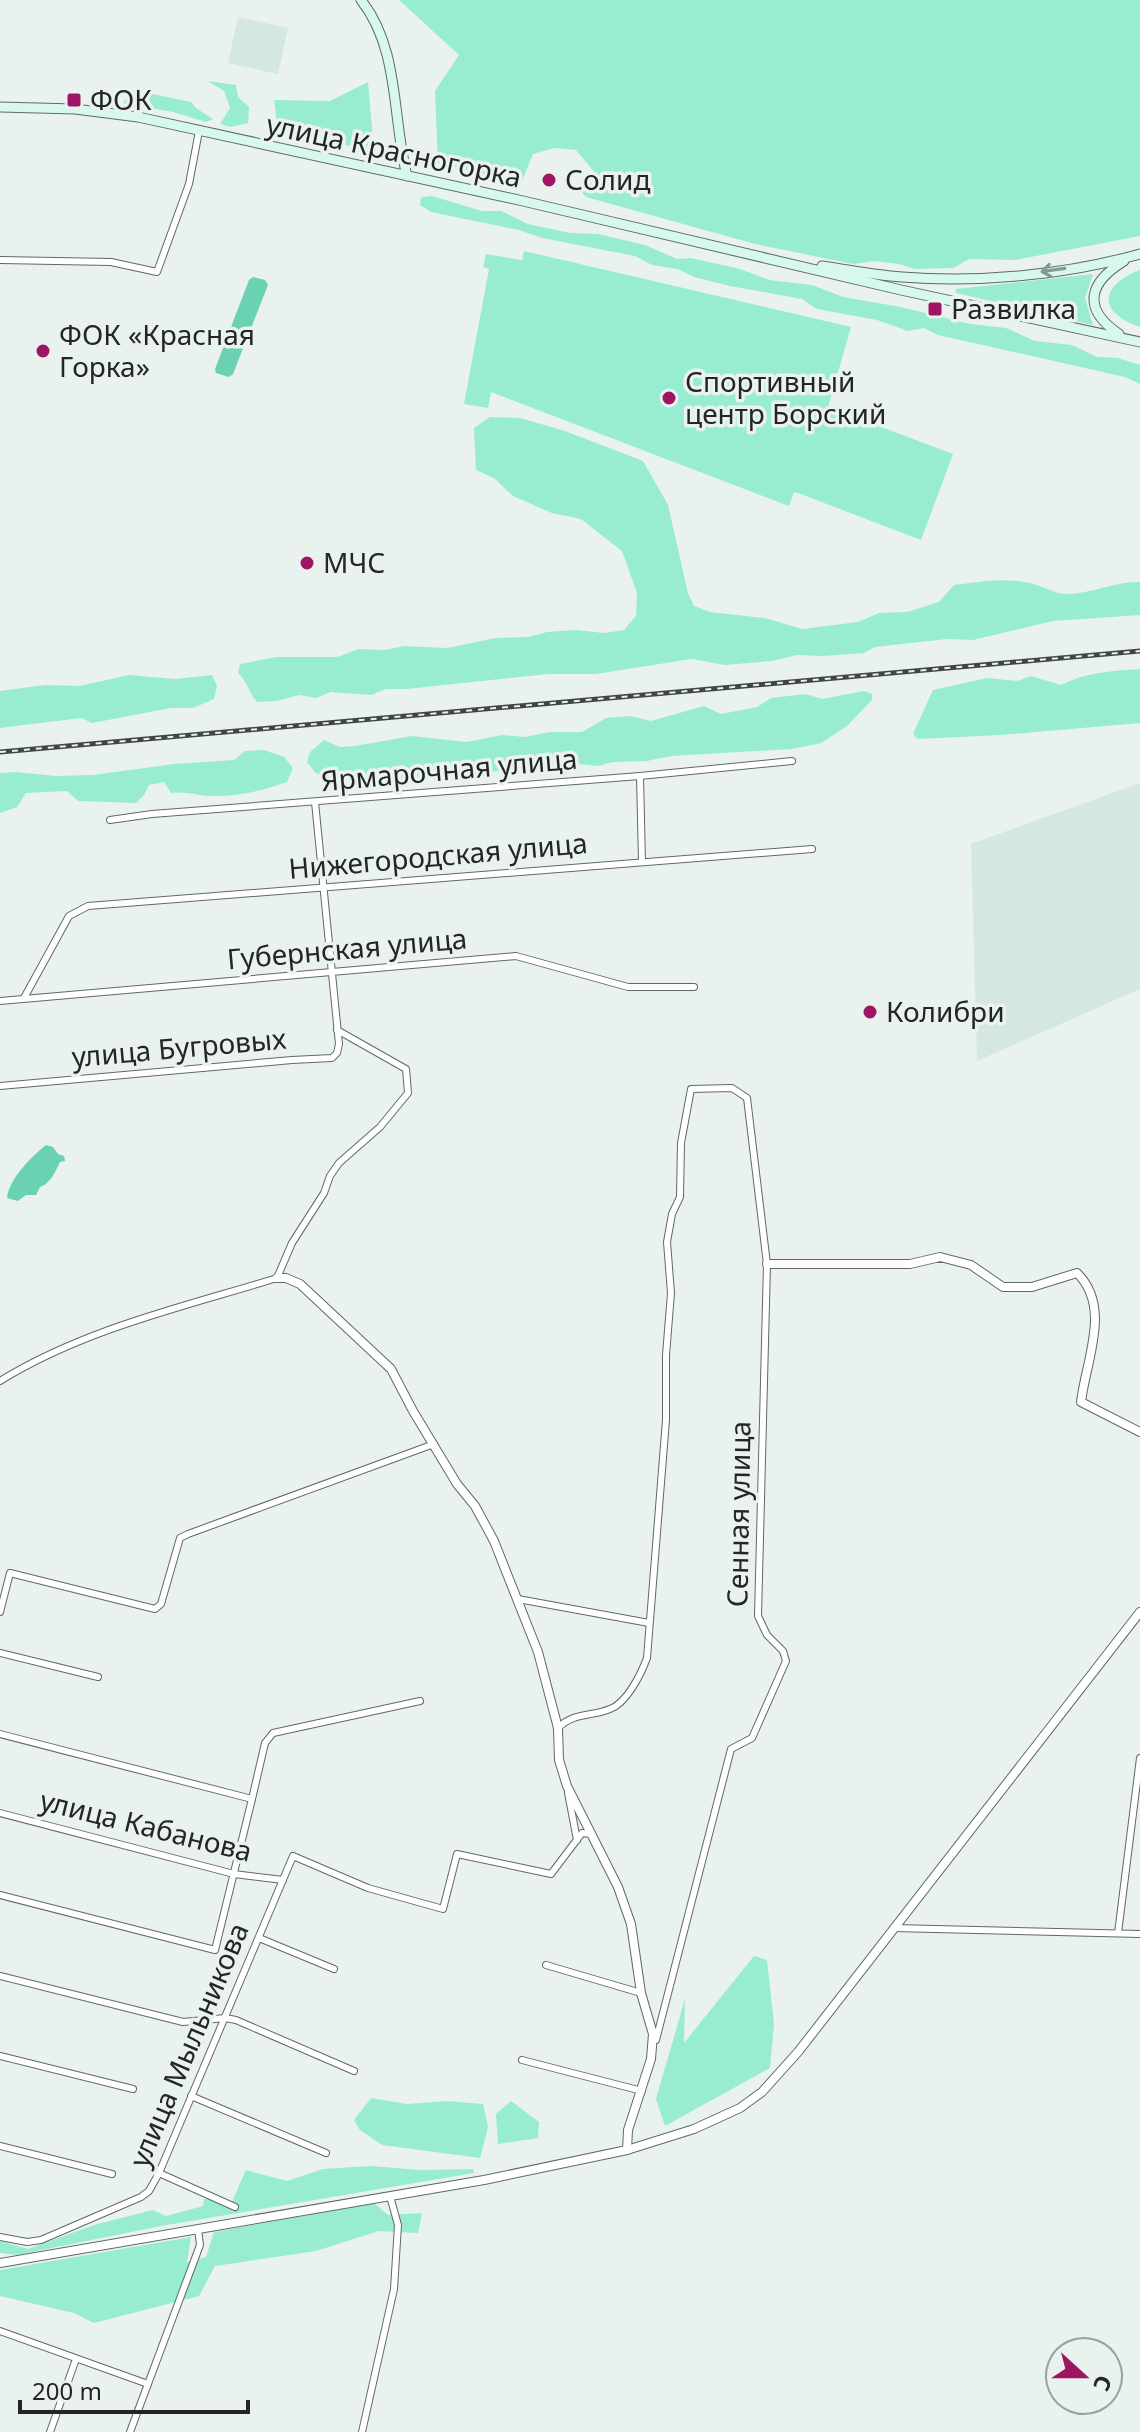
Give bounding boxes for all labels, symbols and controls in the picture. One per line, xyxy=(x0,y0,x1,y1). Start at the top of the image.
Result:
place label: ФОК xyxy=(90,80,152,118)
marker: ФОК xyxy=(65,91,83,109)
street label: улица Красногорка xyxy=(263,104,525,196)
place label: Солид xyxy=(565,160,650,198)
marker: Солид xyxy=(540,171,558,189)
one-way arrow xyxy=(1041,263,1066,278)
place label: Развилка xyxy=(951,289,1076,327)
marker: Развилка xyxy=(926,300,944,318)
place label: ФОК «Красная Горка» xyxy=(59,315,255,385)
marker: ФОК «Красная Горка» xyxy=(34,342,52,360)
place label: Спортивный центр Борский xyxy=(685,362,886,432)
marker: Спортивный центр Борский xyxy=(660,389,678,407)
place label: МЧС xyxy=(323,543,385,581)
marker: МЧС xyxy=(298,554,316,572)
street label: Ярмарочная улица xyxy=(319,739,579,799)
street label: Нижегородская улица xyxy=(287,823,589,887)
street label: Губернская улица xyxy=(225,919,469,977)
place label: Колибри xyxy=(886,992,1005,1030)
marker: Колибри xyxy=(861,1003,879,1021)
street label: улица Бугровых xyxy=(70,1019,288,1075)
street label: Сенная улица xyxy=(717,1421,759,1607)
street label: улица Кабанова xyxy=(36,1780,256,1870)
street label: улица Мыльникова xyxy=(119,1917,257,2173)
north arrow xyxy=(1044,2336,1124,2416)
scale bar xyxy=(20,2364,248,2414)
text: С xyxy=(1087,2372,1120,2396)
text: 200 m xyxy=(32,2374,102,2407)

